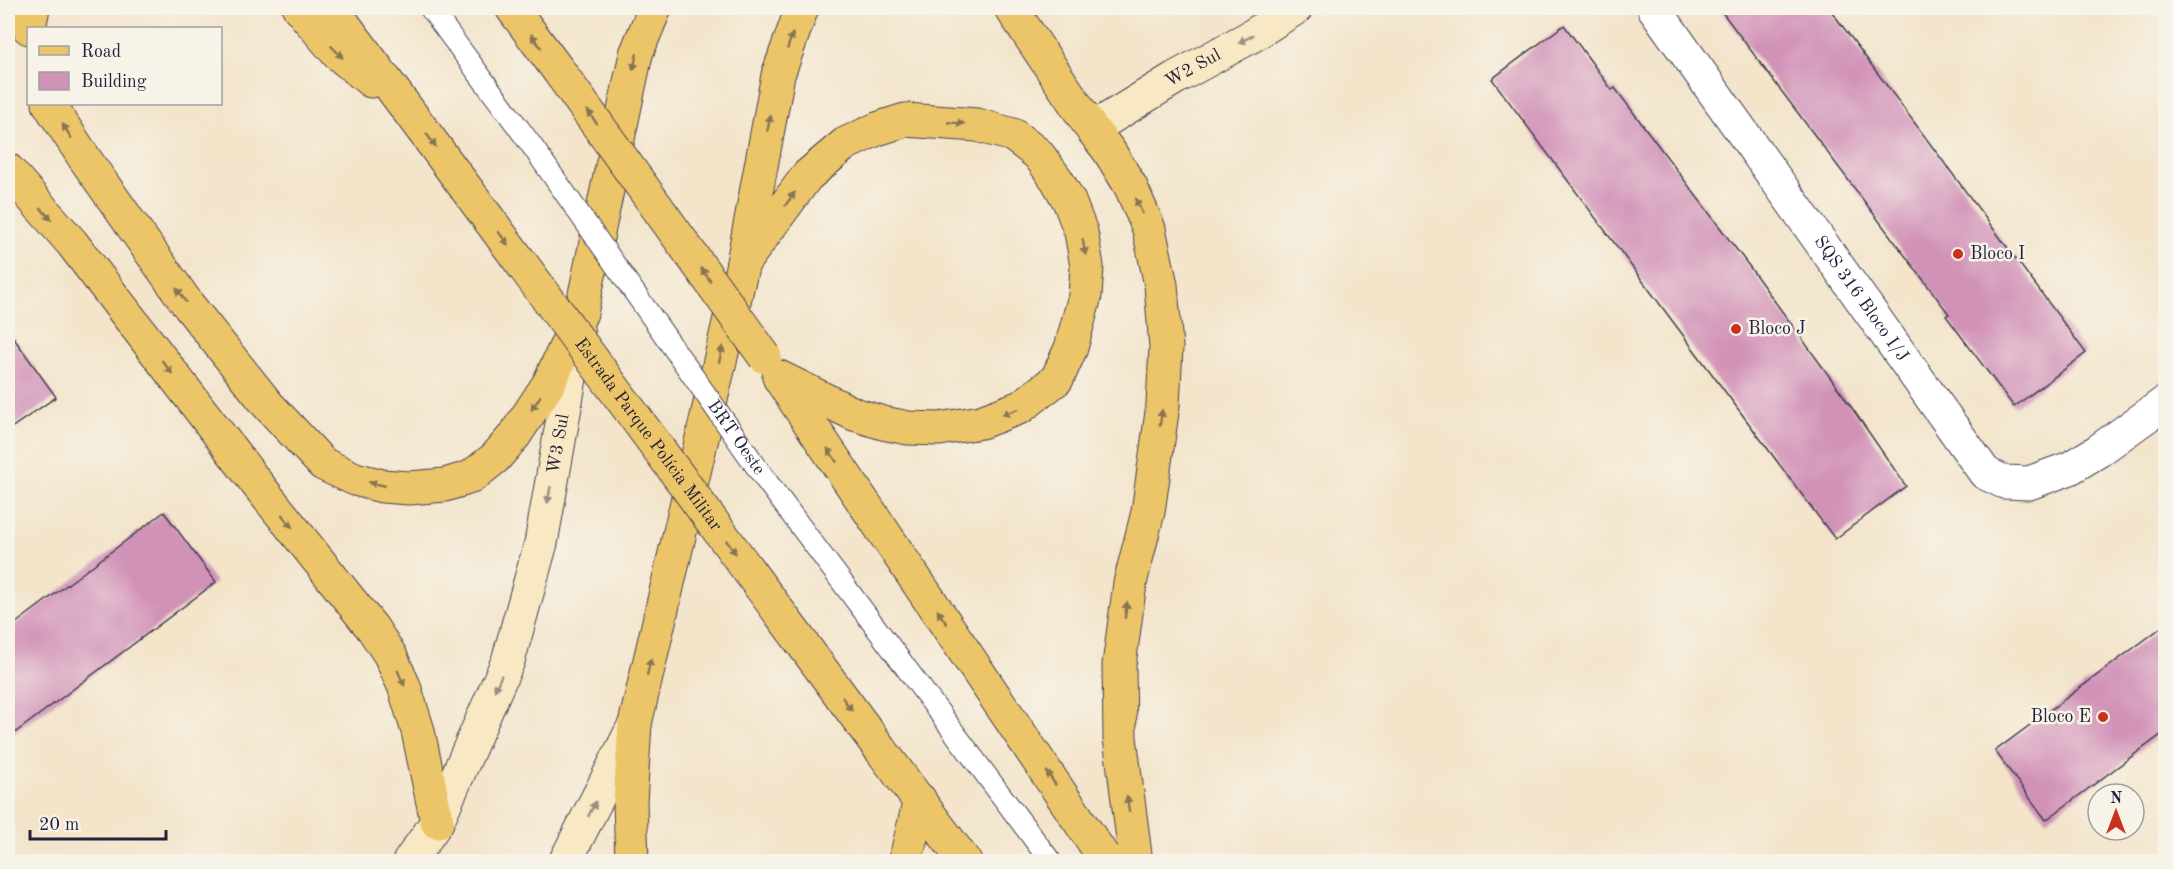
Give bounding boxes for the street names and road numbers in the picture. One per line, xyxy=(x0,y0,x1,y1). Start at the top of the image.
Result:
street label: W2 Sul xyxy=(1162,46,1224,91)
street label: SQS 316 Bloco I/J xyxy=(1810,233,1912,365)
street label: Estrada Parque Polícia Militar xyxy=(571,335,725,535)
street label: BRT Oeste xyxy=(704,397,768,478)
street label: W3 Sul xyxy=(544,412,573,475)

